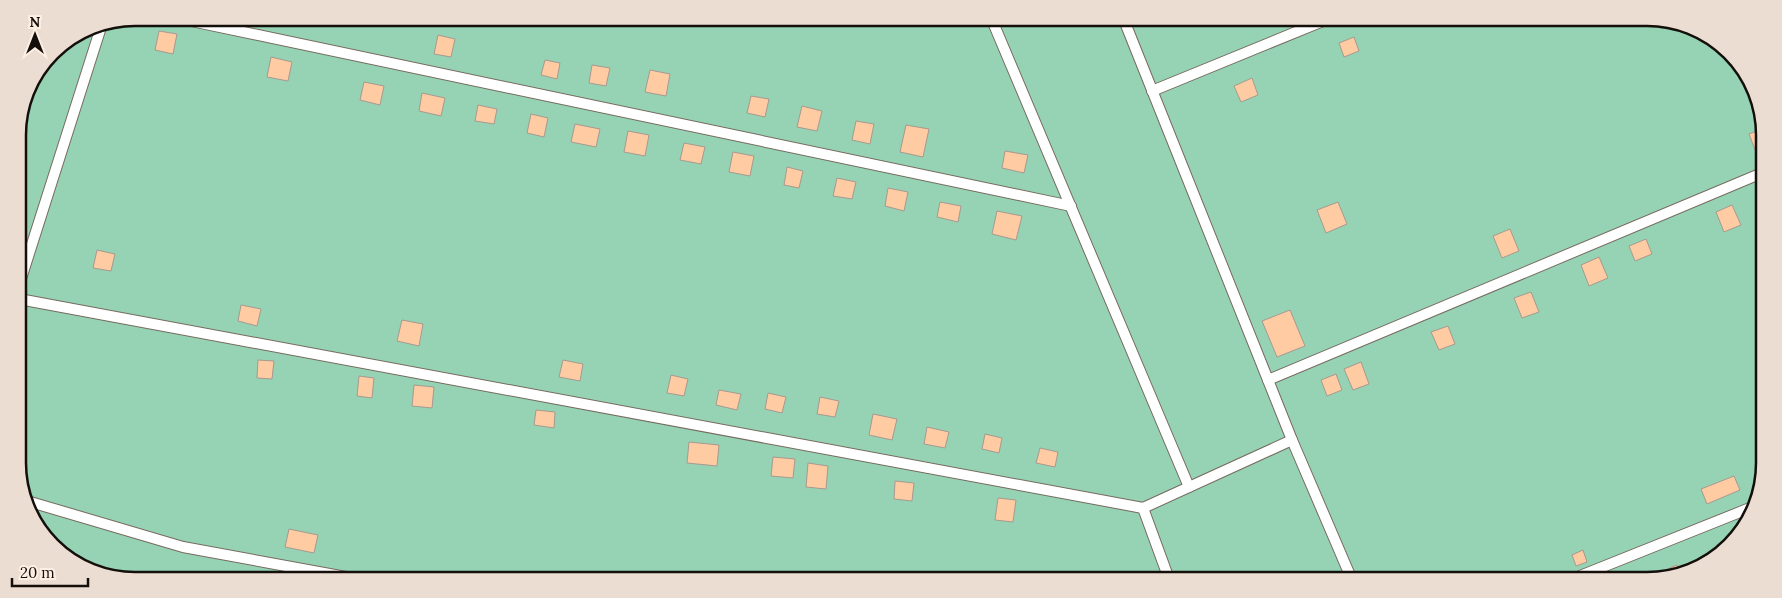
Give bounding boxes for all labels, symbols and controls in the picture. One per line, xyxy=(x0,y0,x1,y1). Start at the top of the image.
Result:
north arrow xyxy=(10,10,60,60)
text: N xyxy=(30,13,41,31)
scale bar xyxy=(12,556,89,588)
text: 20 m xyxy=(20,563,55,582)

